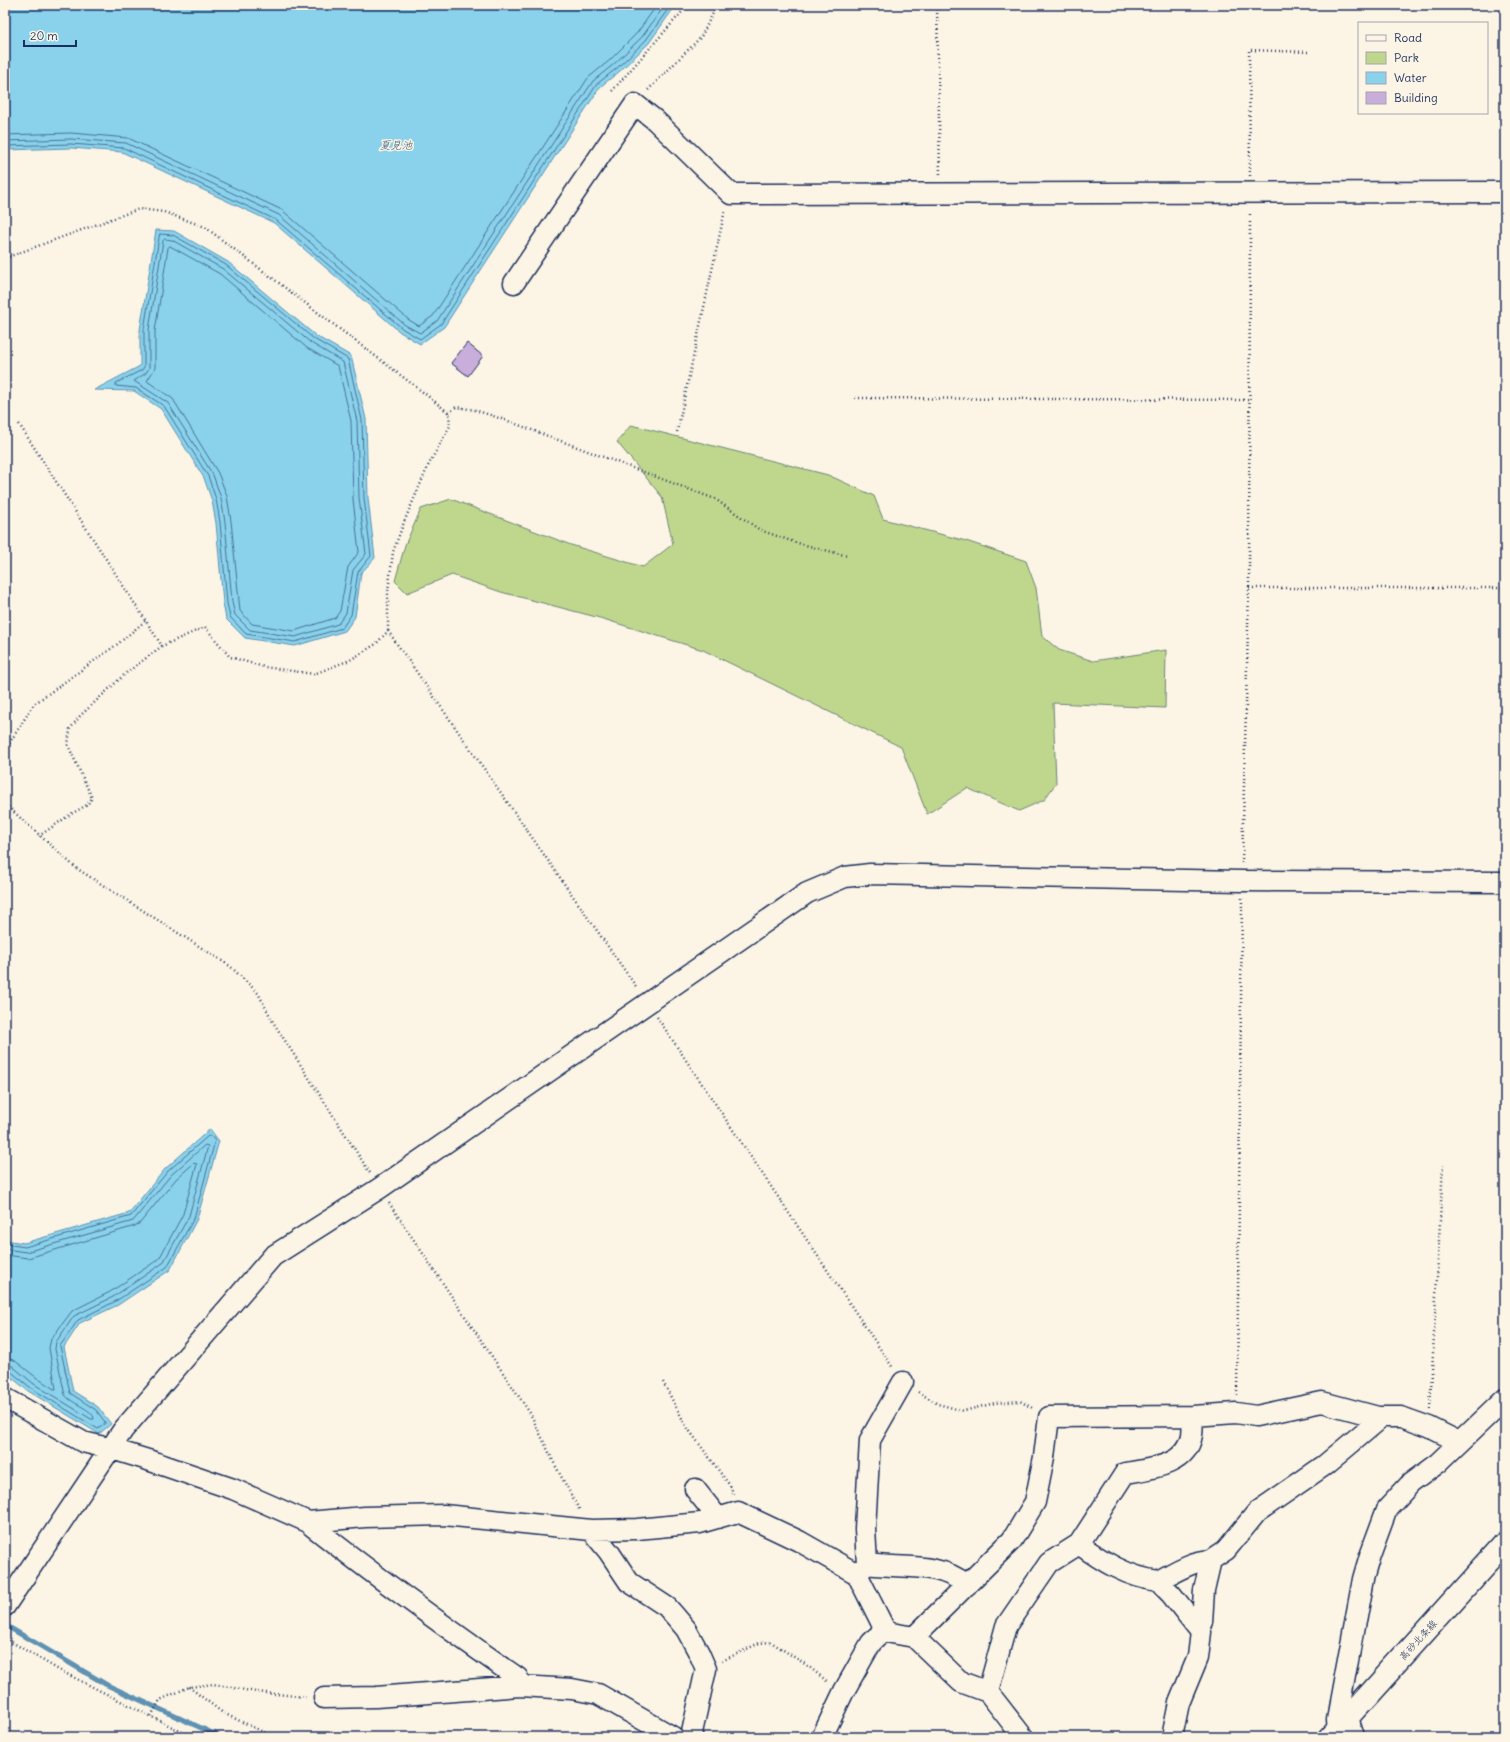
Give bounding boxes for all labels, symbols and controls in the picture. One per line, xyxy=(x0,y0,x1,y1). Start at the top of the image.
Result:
scale bar xyxy=(24,22,76,48)
legend xyxy=(1358,22,1488,114)
text: 20 m xyxy=(30,28,58,43)
text: Road xyxy=(1394,30,1422,45)
text: Park xyxy=(1394,50,1419,65)
text: Water xyxy=(1394,70,1427,85)
text: Building xyxy=(1394,90,1438,105)
water label: 夏見池 xyxy=(380,138,413,152)
street label: 高砂北条線 xyxy=(1396,1617,1440,1663)

